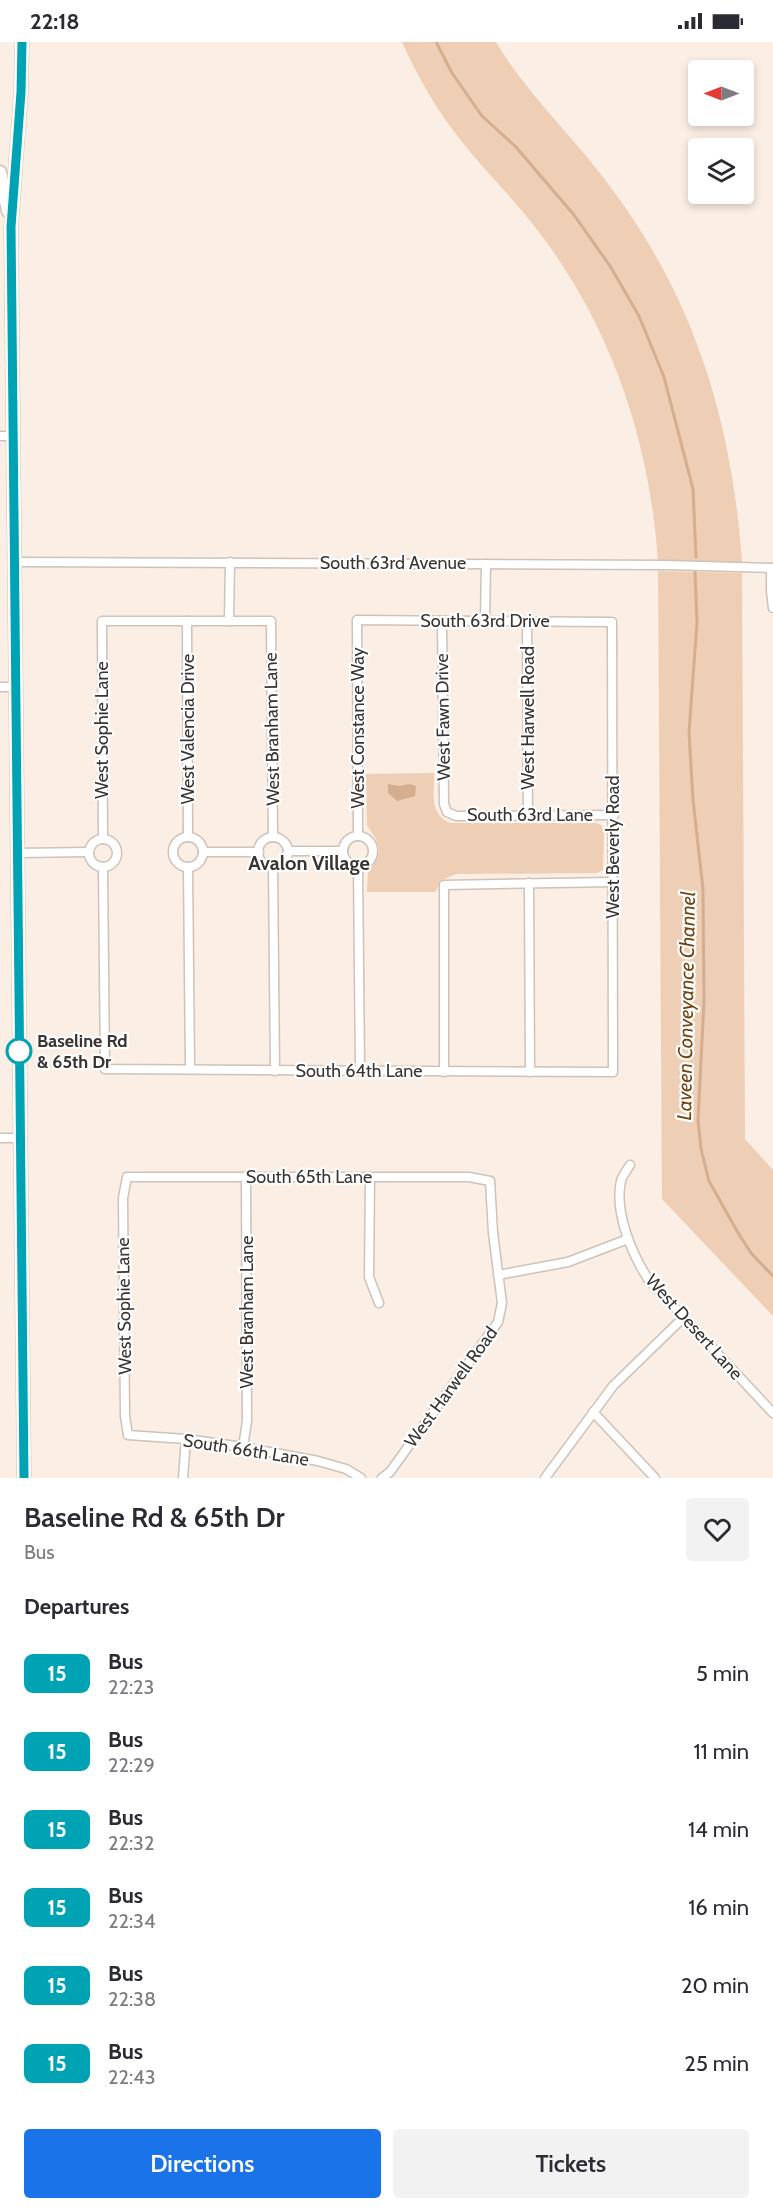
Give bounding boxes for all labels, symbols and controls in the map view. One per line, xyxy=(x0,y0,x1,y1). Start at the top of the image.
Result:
text: 22:18 xyxy=(30,8,80,35)
north arrow xyxy=(688,60,754,126)
map controls xyxy=(688,60,754,204)
button: layers xyxy=(688,138,754,204)
street label: South 63rd Avenue xyxy=(320,552,466,574)
street label: South 63rd Drive xyxy=(420,610,550,632)
street label: West Harwell Road xyxy=(517,646,539,790)
street label: West Constance Way xyxy=(347,647,369,809)
street label: West Branham Lane xyxy=(260,652,284,806)
street label: West Fawn Drive xyxy=(431,653,455,781)
street label: West Valencia Drive xyxy=(177,654,199,804)
street label: West Sophie Lane xyxy=(91,661,113,799)
street label: West Beverly Road xyxy=(602,776,624,918)
street label: South 63rd Lane xyxy=(467,804,593,826)
district label: Avalon Village xyxy=(248,851,370,875)
water label: Laveen Conveyance Channel xyxy=(672,891,700,1121)
place label: Baseline Rd & 65th Dr xyxy=(37,1030,128,1073)
marker: Baseline Rd & 65th Dr xyxy=(6,1038,32,1064)
street label: South 64th Lane xyxy=(295,1060,423,1082)
street label: South 65th Lane xyxy=(246,1166,372,1188)
street label: West Branham Lane xyxy=(236,1235,258,1389)
street label: West Sophie Lane xyxy=(112,1237,136,1375)
street label: West Desert Lane xyxy=(641,1270,747,1384)
street label: West Harwell Road xyxy=(400,1322,502,1452)
street label: South 66th Lane xyxy=(182,1429,310,1471)
button: heart xyxy=(686,1498,749,1561)
text: Baseline Rd & 65th Dr xyxy=(24,1500,285,1534)
text: Bus xyxy=(24,1540,55,1564)
text: Departures xyxy=(24,1593,129,1620)
text: Bus xyxy=(108,1648,143,1675)
text: 5 min xyxy=(696,1660,749,1687)
text: 15 xyxy=(47,1661,67,1686)
text: 22:23 xyxy=(108,1675,154,1699)
text: Bus xyxy=(108,1726,143,1753)
text: 11 min xyxy=(693,1738,749,1765)
text: 15 xyxy=(47,1739,67,1764)
text: 22:29 xyxy=(108,1753,155,1777)
text: Bus xyxy=(108,1804,143,1831)
text: 14 min xyxy=(688,1816,749,1843)
text: 15 xyxy=(47,1817,67,1842)
text: 22:32 xyxy=(108,1831,154,1855)
text: Bus xyxy=(108,1882,143,1909)
text: 16 min xyxy=(688,1894,749,1921)
text: 15 xyxy=(47,1895,67,1920)
text: 22:34 xyxy=(108,1909,156,1933)
text: Bus xyxy=(108,1960,143,1987)
text: 20 min xyxy=(681,1972,749,1999)
text: 15 xyxy=(47,1973,67,1998)
text: 22:38 xyxy=(108,1987,156,2011)
text: Bus xyxy=(108,2038,143,2065)
text: 25 min xyxy=(684,2050,749,2077)
text: 15 xyxy=(47,2051,67,2076)
text: 22:43 xyxy=(108,2065,156,2089)
button: Directions xyxy=(24,2129,381,2198)
button: Tickets xyxy=(393,2129,749,2198)

